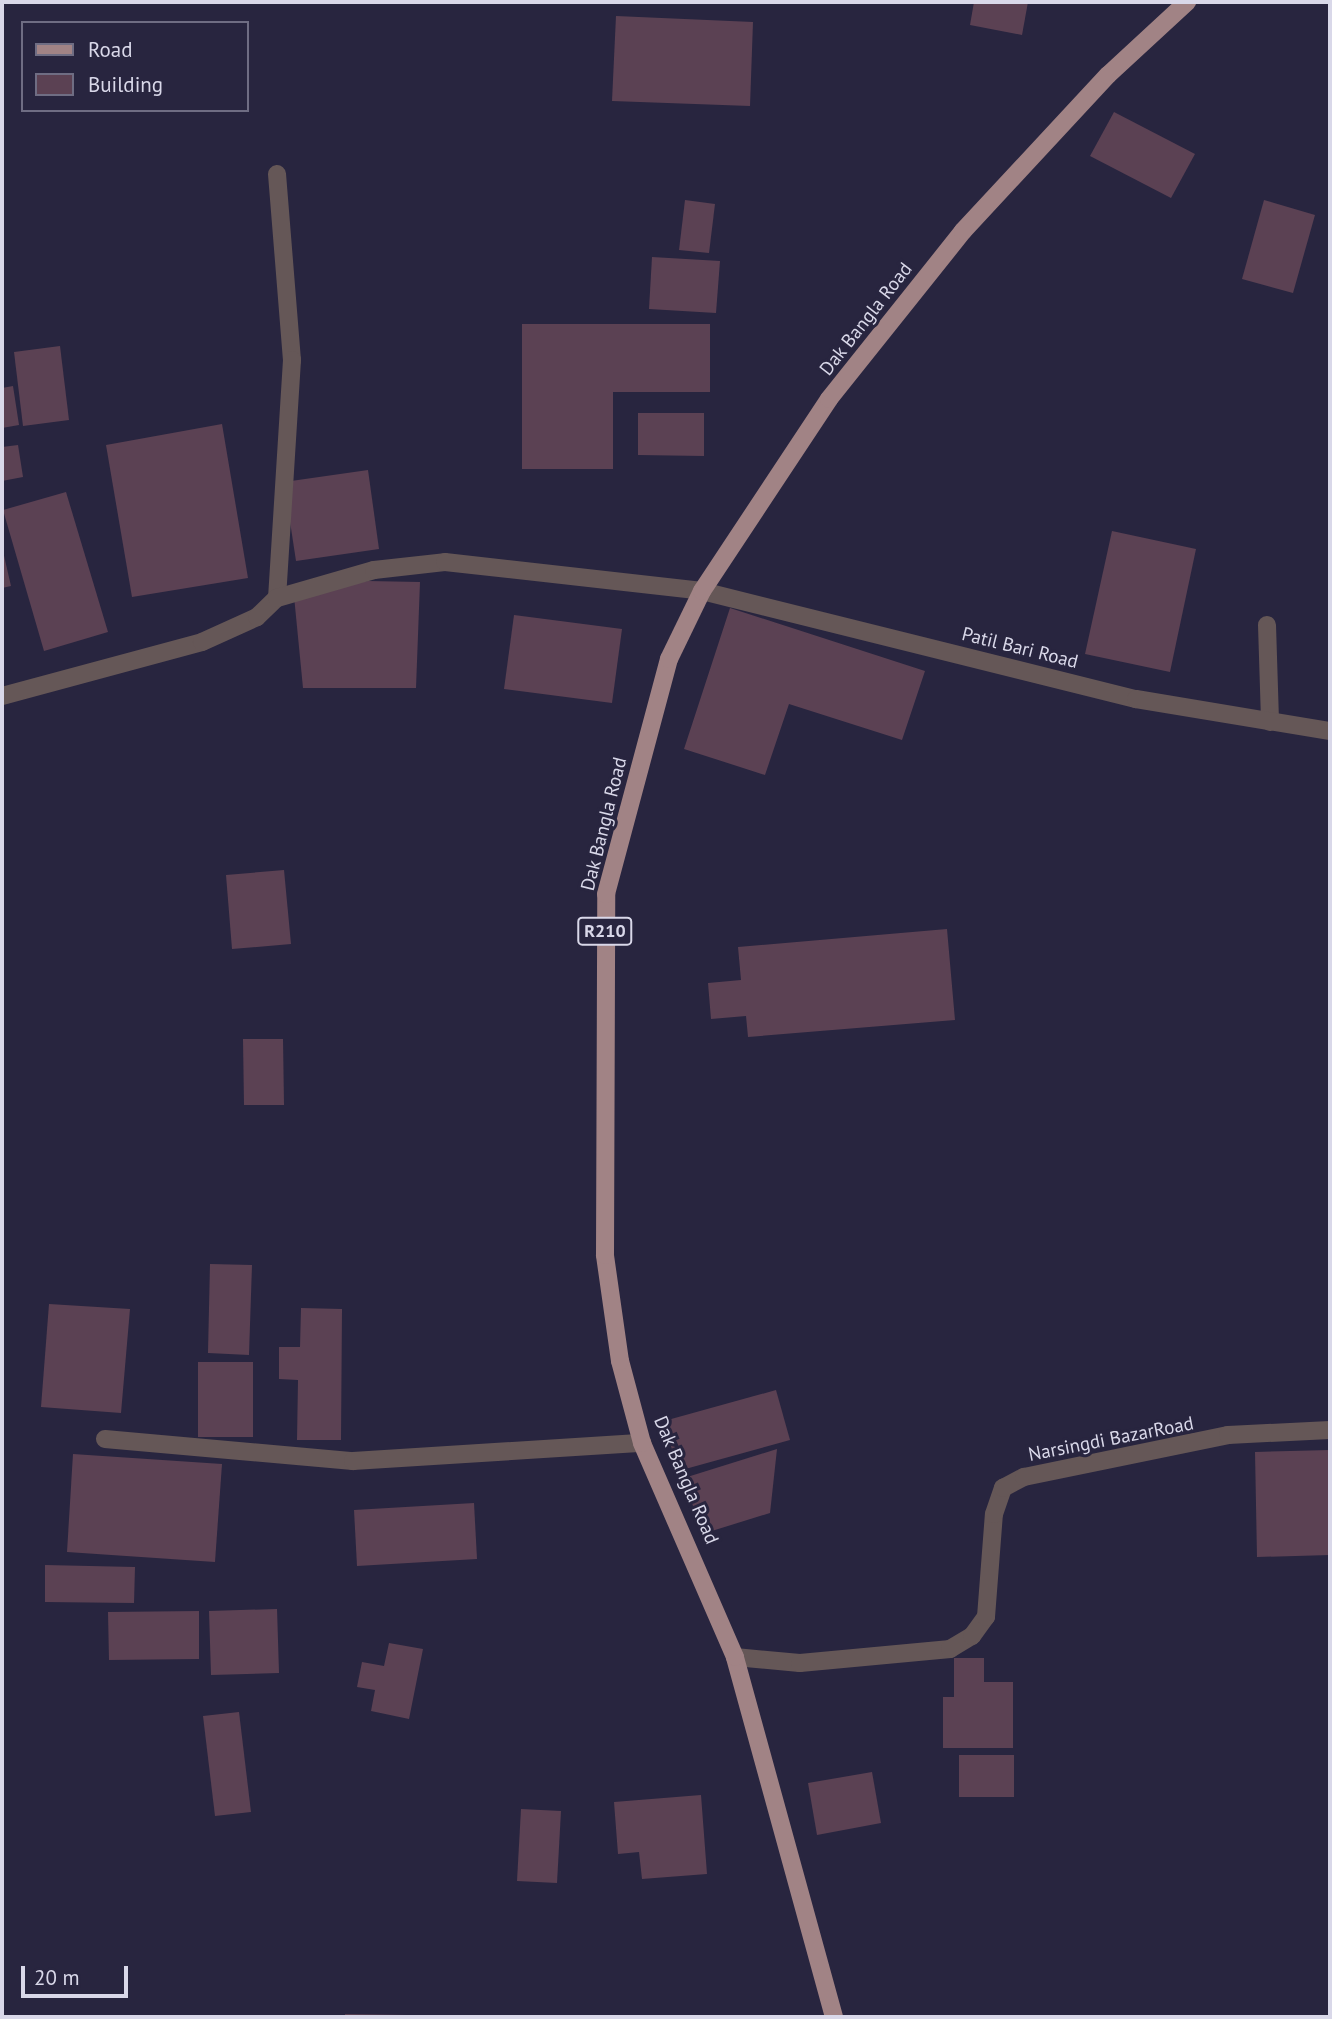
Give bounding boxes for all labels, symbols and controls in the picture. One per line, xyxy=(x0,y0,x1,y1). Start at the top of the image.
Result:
legend xyxy=(21,21,248,112)
text: Road xyxy=(88,36,132,63)
text: Building xyxy=(88,71,163,98)
street label: Dak Bangla Road xyxy=(815,258,917,380)
street label: Patil Bari Road xyxy=(960,623,1080,673)
street label: Dak Bangla Road xyxy=(576,755,632,893)
road number: R210 xyxy=(577,916,633,946)
street label: Dak Bangla Road xyxy=(649,1412,723,1548)
street label: Narsingdi BazarRoad xyxy=(1026,1412,1196,1466)
scale bar xyxy=(24,1952,131,1996)
text: 20 m xyxy=(34,1964,80,1991)

